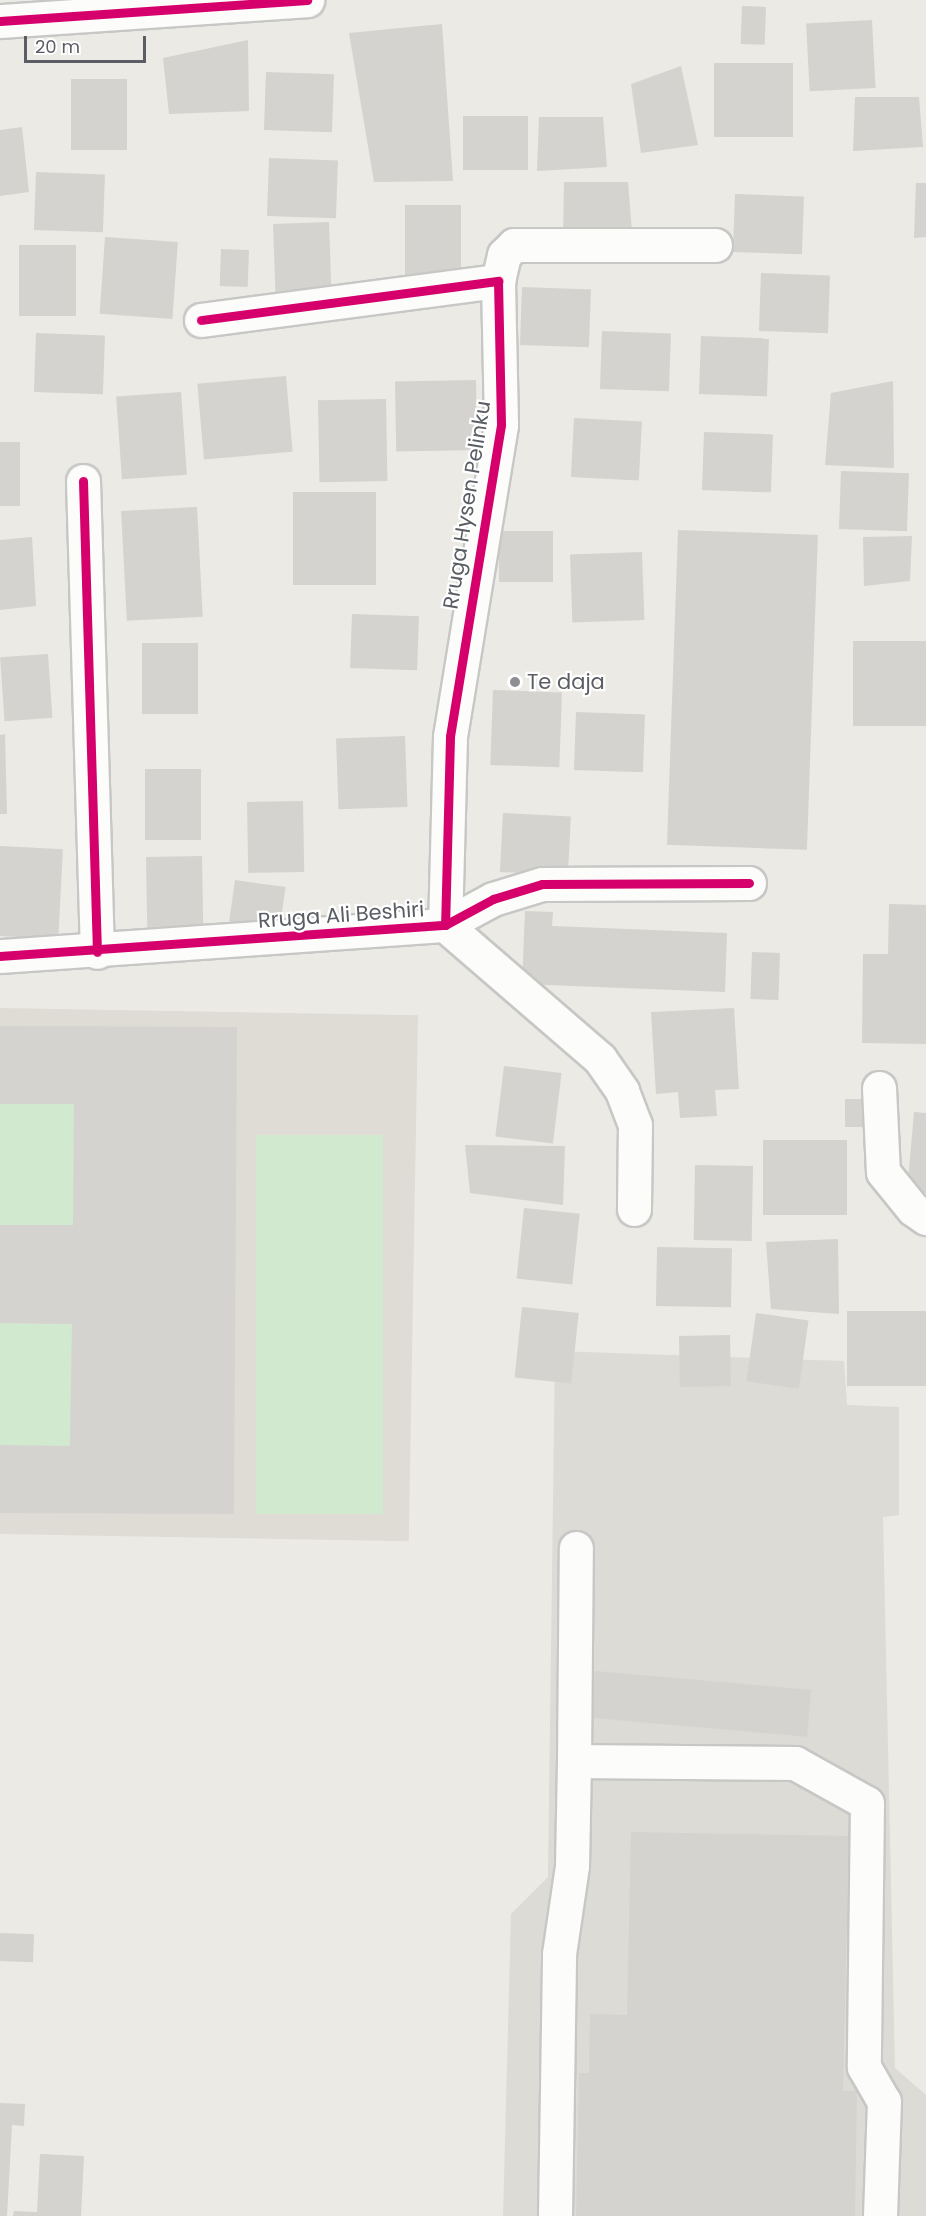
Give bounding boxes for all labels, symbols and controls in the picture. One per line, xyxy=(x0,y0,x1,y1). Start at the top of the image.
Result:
scale bar xyxy=(27,24,148,62)
text: 20 m xyxy=(35,34,80,59)
street label: Rruga Hysen Pelinku xyxy=(438,399,496,611)
place label: Te daja xyxy=(527,669,605,695)
marker: Te daja xyxy=(508,675,522,689)
street label: Rruga Ali Beshiri xyxy=(257,897,425,933)

